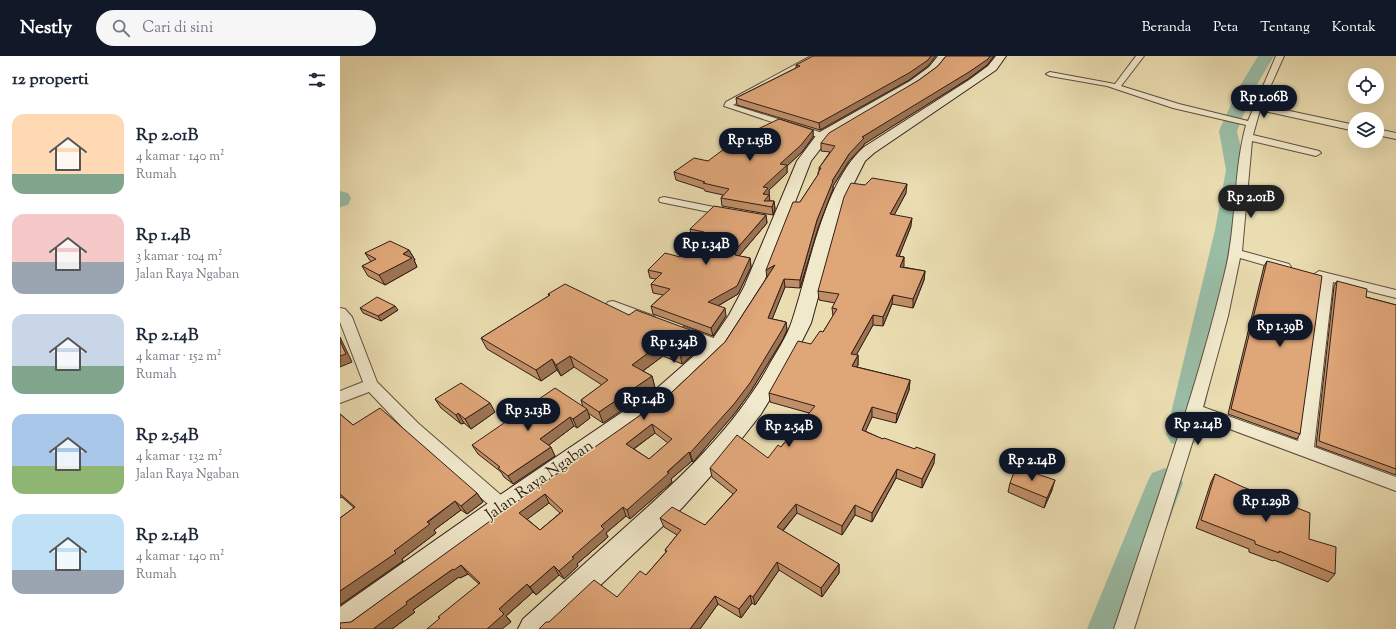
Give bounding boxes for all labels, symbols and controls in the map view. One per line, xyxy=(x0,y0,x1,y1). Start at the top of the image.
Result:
search box xyxy=(96,10,376,46)
text: Nestly xyxy=(20,15,72,42)
icon: search xyxy=(110,17,132,39)
text: Cari di sini xyxy=(142,18,213,39)
text: Beranda xyxy=(1142,18,1191,38)
text: Peta xyxy=(1213,18,1238,38)
text: Tentang xyxy=(1260,18,1310,38)
text: Kontak xyxy=(1332,18,1376,38)
text: 12 properti xyxy=(12,68,89,92)
map controls xyxy=(1348,68,1384,148)
button: locate xyxy=(1348,68,1384,104)
icon: filters xyxy=(306,69,328,91)
pin: Rp 1.06B xyxy=(1223,85,1305,119)
text: Rp 1.06B xyxy=(1240,89,1288,107)
button: layers xyxy=(1348,112,1384,148)
text: Rp 2.01B xyxy=(136,124,198,148)
pin: Rp 1.15B xyxy=(709,128,791,162)
icon: home xyxy=(44,130,92,178)
text: Rp 1.15B xyxy=(728,132,772,150)
text: 4 kamar · 140 m² xyxy=(136,148,224,166)
text: Rumah xyxy=(136,166,177,184)
pin: Rp 2.01B xyxy=(1210,185,1292,219)
text: Rp 2.01B xyxy=(1227,189,1275,207)
text: Rp 1.4B xyxy=(136,224,190,248)
icon: home xyxy=(44,230,92,278)
pin: Rp 1.34B xyxy=(665,232,747,266)
text: Rp 1.34B xyxy=(683,236,729,254)
text: 3 kamar · 104 m² xyxy=(136,248,222,266)
text: Jalan Raya Ngaban xyxy=(136,266,239,284)
pin: Rp 1.39B xyxy=(1239,314,1321,348)
text: Rp 1.39B xyxy=(1257,318,1303,336)
text: Rp 2.14B xyxy=(136,324,198,348)
icon: home xyxy=(44,330,92,378)
pin: Rp 1.34B xyxy=(633,330,715,364)
text: Rp 1.34B xyxy=(651,334,697,352)
text: 4 kamar · 152 m² xyxy=(136,348,222,366)
text: Rumah xyxy=(136,366,177,384)
pin: Rp 1.4B xyxy=(607,387,681,421)
text: Rp 1.4B xyxy=(623,391,665,409)
pin: Rp 3.13B xyxy=(487,398,569,432)
text: Rp 3.13B xyxy=(505,402,551,420)
pin: Rp 2.14B xyxy=(1157,412,1239,446)
pin: Rp 2.54B xyxy=(748,414,830,448)
text: Rp 2.14B xyxy=(1174,416,1222,434)
text: Rp 2.54B xyxy=(765,418,813,436)
text: Rp 2.54B xyxy=(136,424,198,448)
icon: home xyxy=(44,430,92,478)
street label: Jalan Raya Ngaban xyxy=(480,435,599,527)
text: 4 kamar · 132 m² xyxy=(136,448,222,466)
pin: Rp 2.14B xyxy=(991,448,1073,482)
text: Rp 2.14B xyxy=(1008,452,1056,470)
text: Jalan Raya Ngaban xyxy=(136,466,239,484)
pin: Rp 1.29B xyxy=(1225,489,1307,523)
text: Rp 1.29B xyxy=(1242,493,1290,511)
text: Rp 2.14B xyxy=(136,524,198,548)
icon: home xyxy=(44,530,92,578)
text: 4 kamar · 140 m² xyxy=(136,548,224,566)
text: Rumah xyxy=(136,566,177,584)

